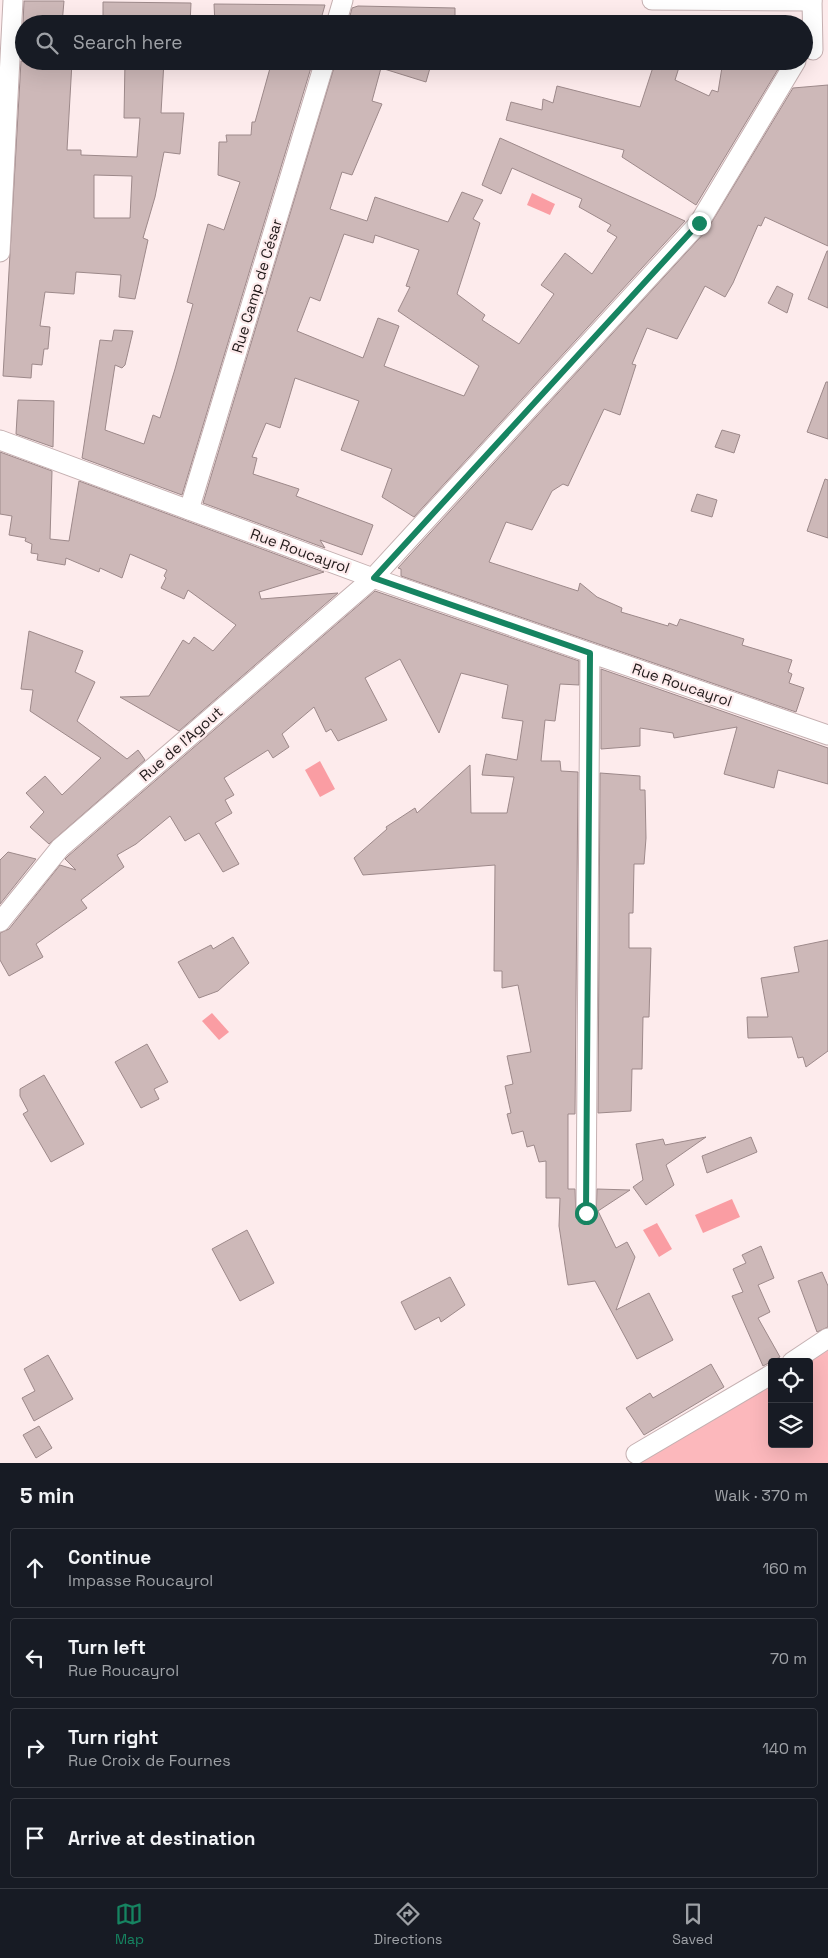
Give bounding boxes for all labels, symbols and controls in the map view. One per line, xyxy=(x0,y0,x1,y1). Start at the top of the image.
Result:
search box xyxy=(15,15,813,70)
icon: search xyxy=(33,29,61,57)
text: Search here xyxy=(73,30,183,55)
route end xyxy=(688,212,711,235)
street label: Rue Camp de César xyxy=(227,216,286,355)
street label: Rue Roucayrol xyxy=(248,524,352,577)
street label: Rue Roucayrol xyxy=(630,659,735,710)
street label: Rue de l'Agout xyxy=(135,702,226,785)
route start xyxy=(575,1202,598,1225)
map controls xyxy=(768,1358,813,1448)
button: locate xyxy=(768,1358,813,1403)
button: layers xyxy=(768,1403,813,1448)
text: 5 min xyxy=(20,1482,74,1509)
text: Walk · 370 m xyxy=(715,1485,808,1506)
text: Continue xyxy=(68,1545,151,1570)
icon: ahead xyxy=(21,1554,49,1582)
text: 160 m xyxy=(762,1558,807,1579)
text: Impasse Roucayrol xyxy=(68,1570,213,1591)
text: Turn left xyxy=(68,1635,146,1660)
icon: left xyxy=(21,1644,49,1672)
text: 70 m xyxy=(770,1648,807,1669)
text: Rue Roucayrol xyxy=(68,1660,179,1681)
text: Turn right xyxy=(68,1725,158,1750)
icon: right xyxy=(21,1734,49,1762)
text: 140 m xyxy=(762,1738,807,1759)
text: Rue Croix de Fournes xyxy=(68,1750,231,1771)
icon: arrive xyxy=(21,1824,49,1852)
text: Arrive at destination xyxy=(68,1826,256,1851)
tab: Map xyxy=(115,1900,144,1948)
tab: Directions xyxy=(374,1900,442,1948)
tab: Saved xyxy=(672,1900,713,1948)

